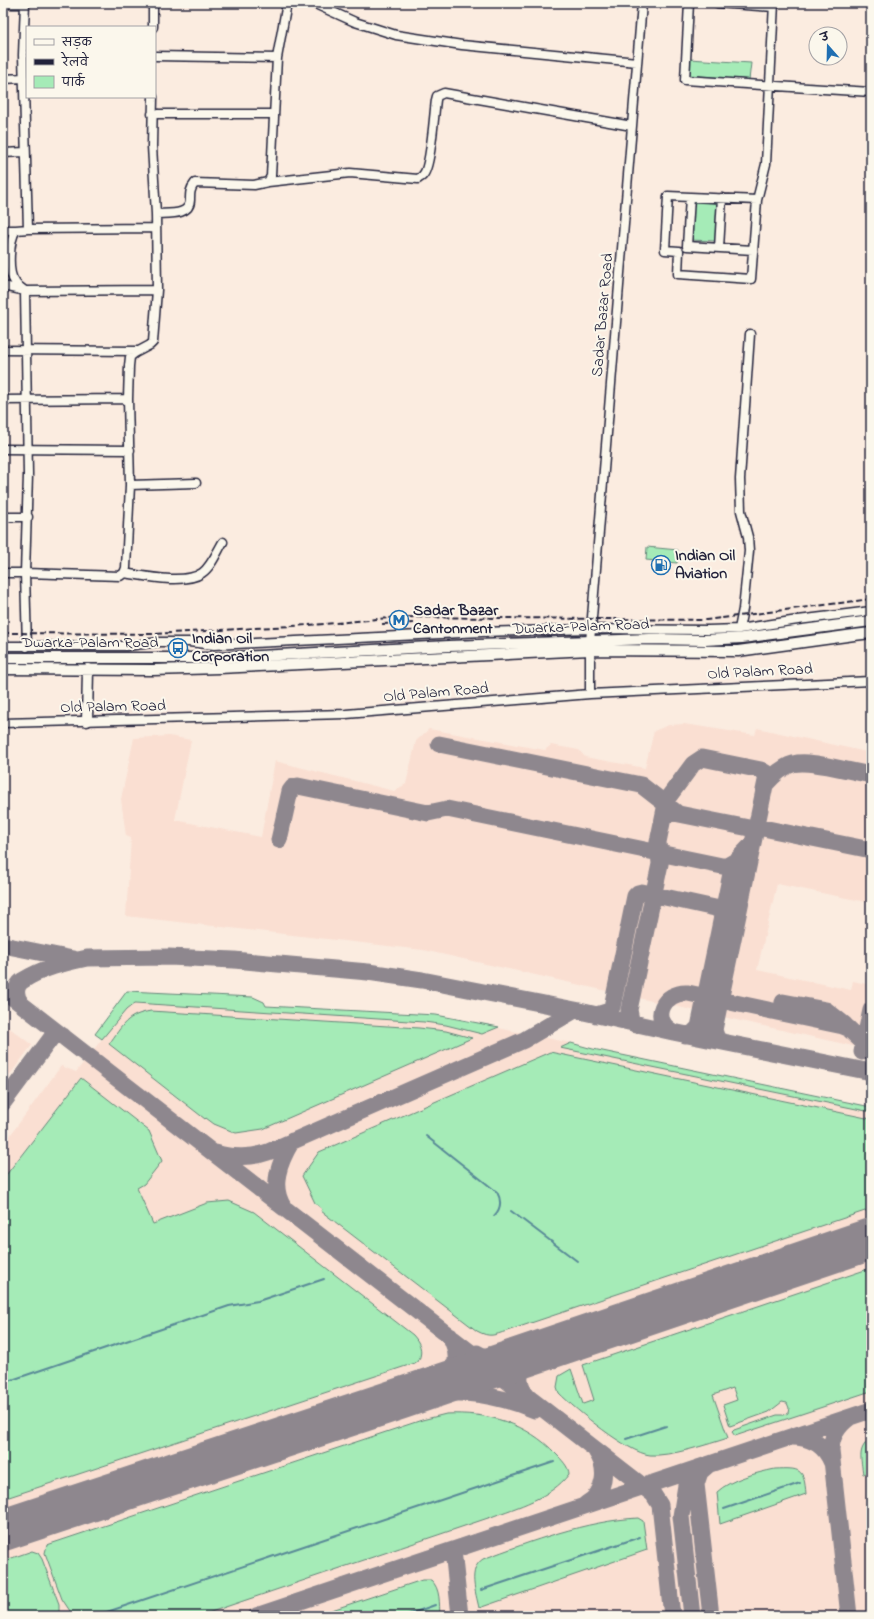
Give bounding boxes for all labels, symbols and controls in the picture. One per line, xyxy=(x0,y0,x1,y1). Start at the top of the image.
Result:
legend xyxy=(26,26,156,98)
north arrow xyxy=(808,26,848,66)
text: उ xyxy=(818,28,833,47)
text: सड़क xyxy=(61,34,93,52)
text: रेलवे xyxy=(60,51,89,72)
text: पार्क xyxy=(61,72,86,92)
street label: Sadar Bazar Road xyxy=(586,252,620,378)
place label: Indian Oil Aviation xyxy=(675,544,735,586)
fuel station icon: Indian Oil Aviation xyxy=(650,554,672,576)
place label: Sadar Bazar Cantonment xyxy=(413,599,499,641)
metro station icon: Sadar Bazar Cantonment xyxy=(388,609,410,631)
street label: Dwarka-Palam Road xyxy=(511,613,650,641)
place label: Indian Oil Corporation xyxy=(192,627,269,669)
street label: Dwarka-Palam Road xyxy=(21,631,158,655)
bus stop icon: Indian Oil Corporation xyxy=(167,637,189,659)
street label: Old Palam Road xyxy=(707,657,813,687)
street label: Old Palam Road xyxy=(382,676,490,710)
street label: Old Palam Road xyxy=(60,694,166,720)

